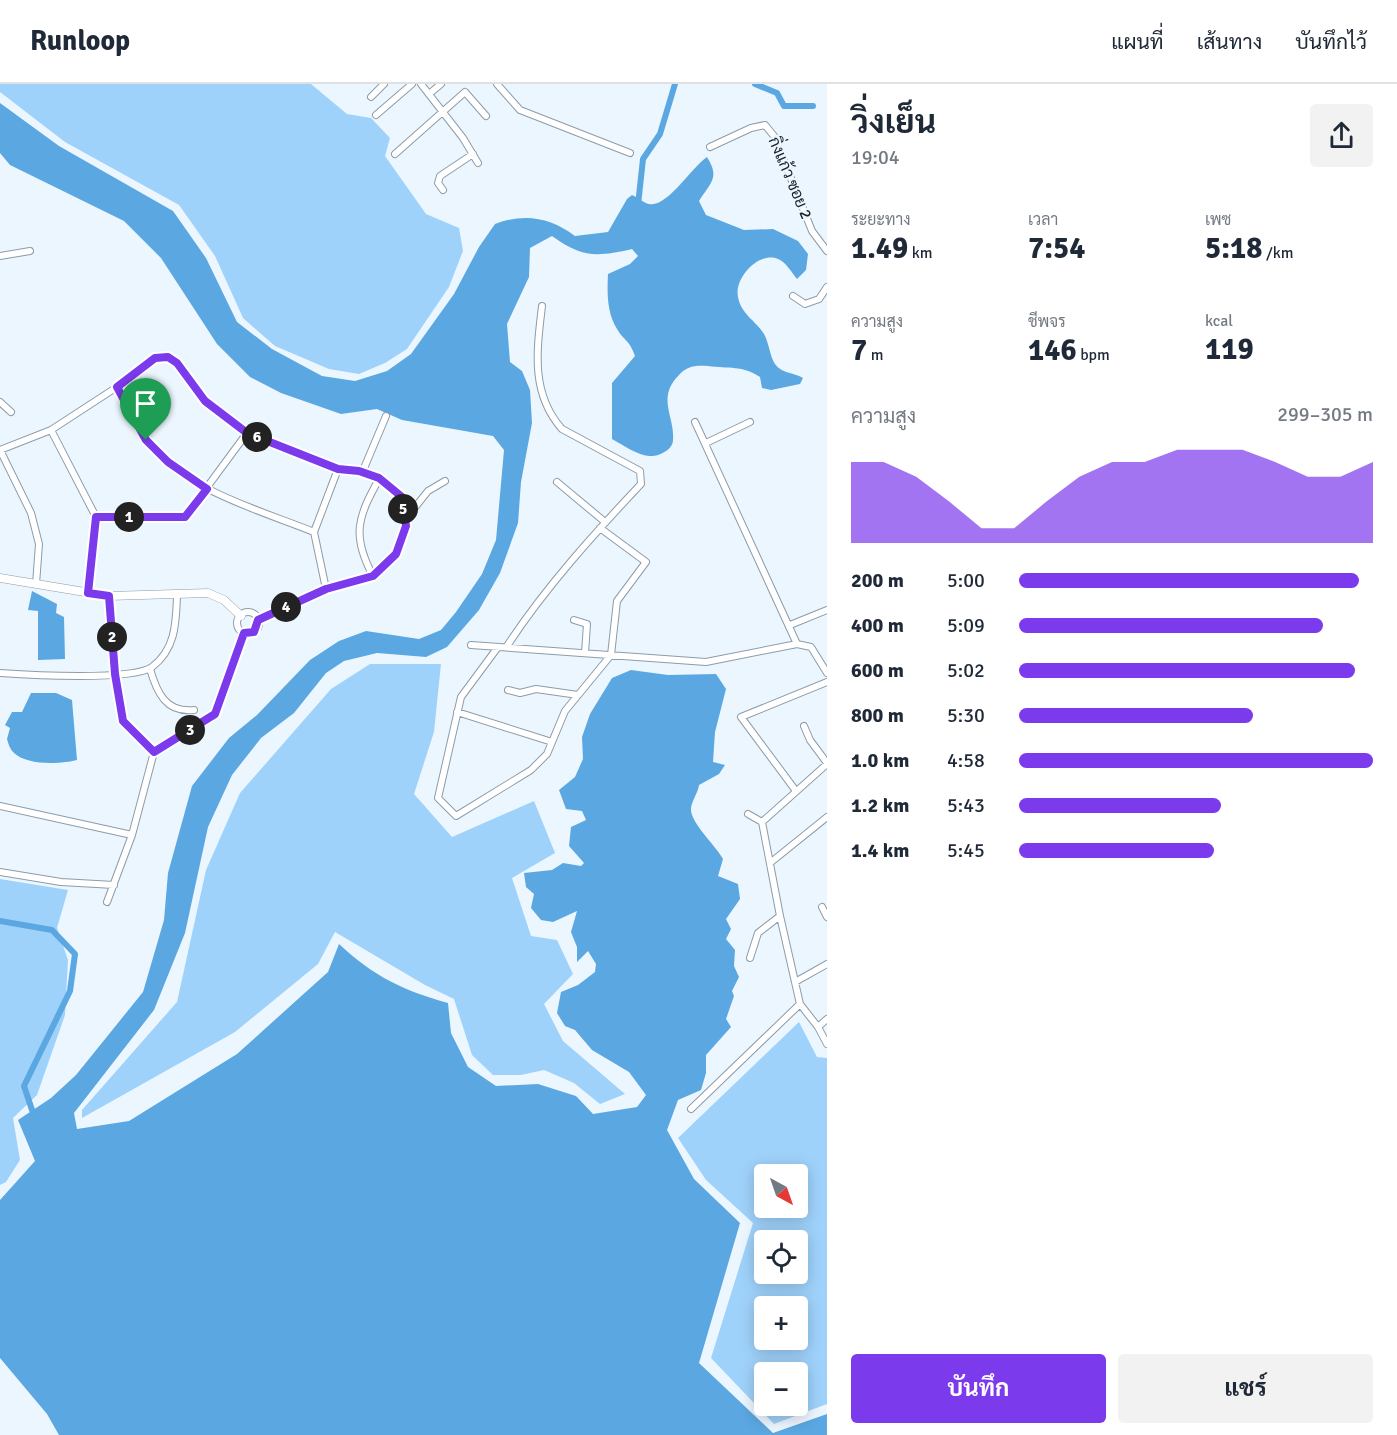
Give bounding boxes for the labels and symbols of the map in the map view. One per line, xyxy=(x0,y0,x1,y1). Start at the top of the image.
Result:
street label: กิ่งแก้ว ซอย 2 xyxy=(764,132,820,222)
pin xyxy=(120,378,171,440)
pin: 6 xyxy=(242,422,272,452)
pin: 5 xyxy=(388,494,418,524)
pin: 1 xyxy=(114,502,144,532)
pin: 4 xyxy=(271,592,301,622)
pin: 2 xyxy=(97,622,127,652)
pin: 3 xyxy=(175,715,205,745)
north arrow xyxy=(754,1164,808,1218)

